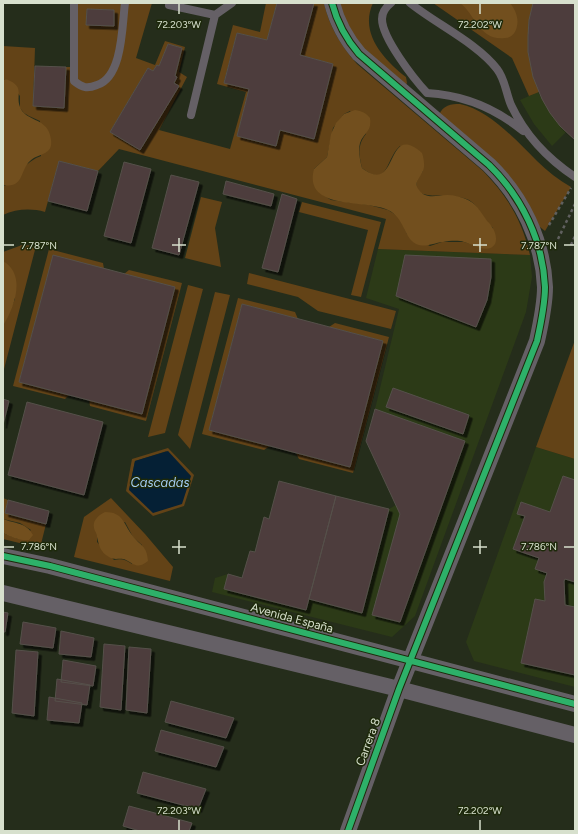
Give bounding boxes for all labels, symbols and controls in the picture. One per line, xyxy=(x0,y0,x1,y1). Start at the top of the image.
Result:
text: 72.203°W xyxy=(157,18,201,31)
text: 72.202°W xyxy=(458,18,502,31)
text: 7.787°N xyxy=(21,239,57,252)
text: 7.787°N xyxy=(521,239,557,252)
water label: Cascadas xyxy=(130,475,190,490)
text: 7.786°N xyxy=(21,540,57,553)
text: 7.786°N xyxy=(521,540,557,553)
street label: Avenida España xyxy=(249,600,335,636)
street label: Carrera 8 xyxy=(353,716,383,768)
text: 72.203°W xyxy=(157,804,201,817)
text: 72.202°W xyxy=(458,804,502,817)

